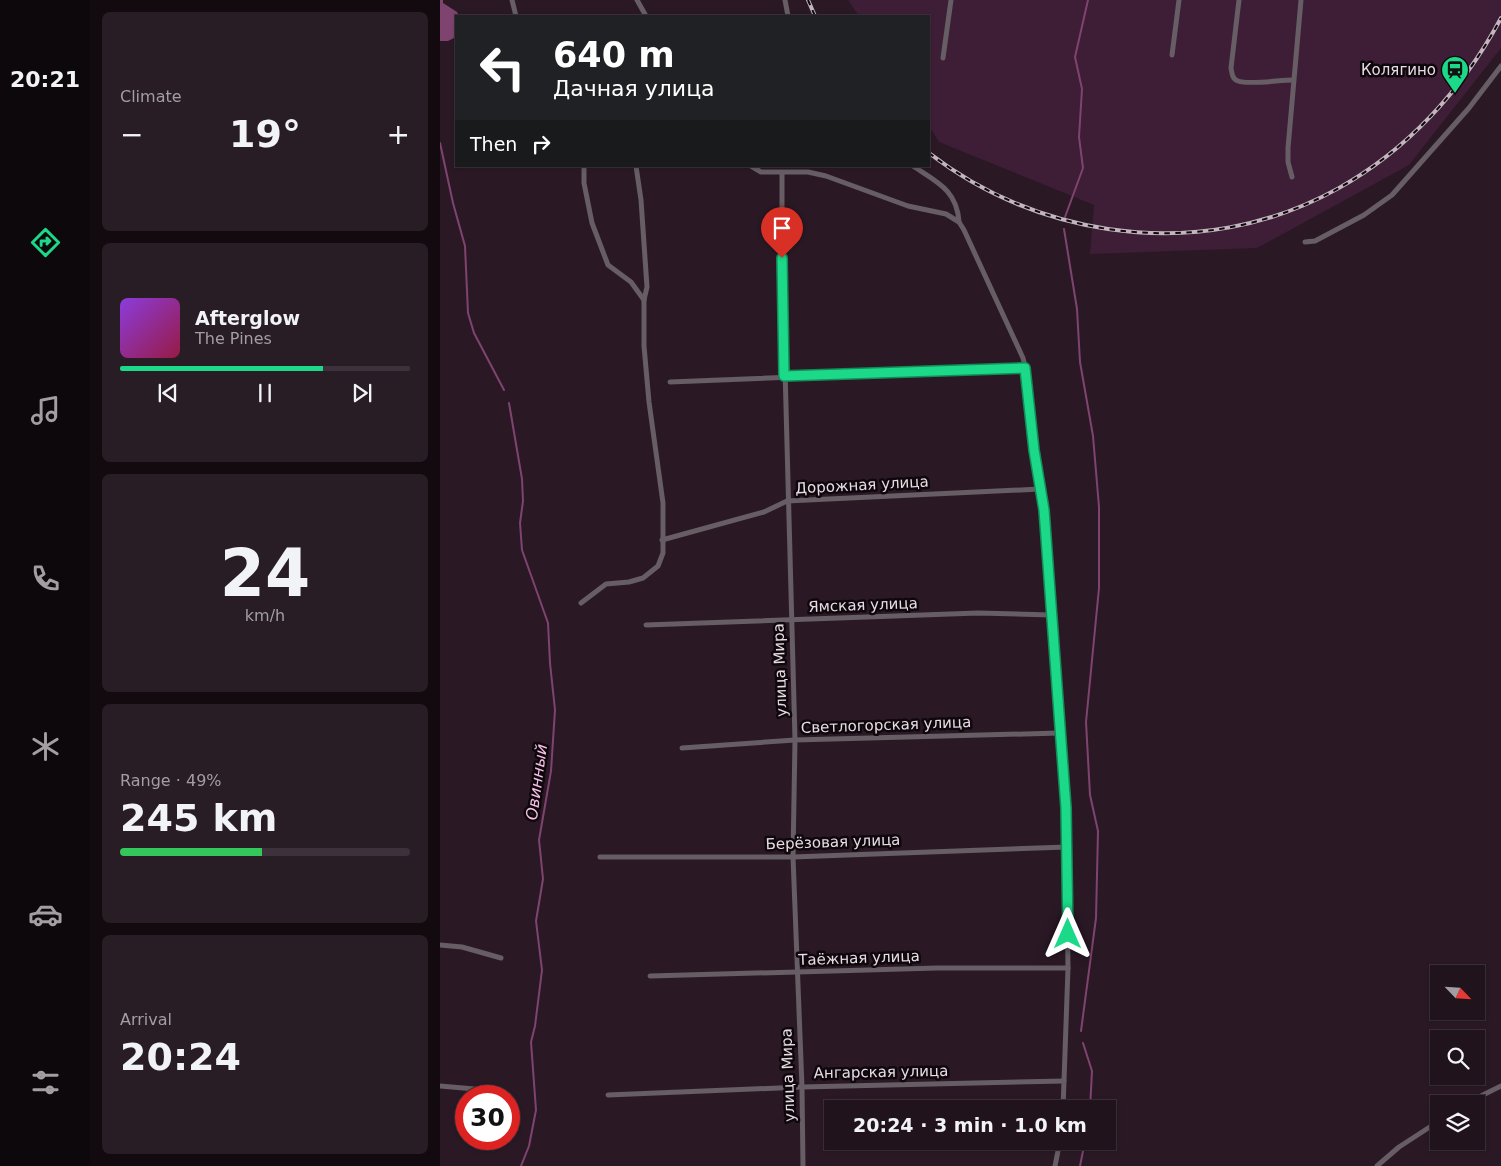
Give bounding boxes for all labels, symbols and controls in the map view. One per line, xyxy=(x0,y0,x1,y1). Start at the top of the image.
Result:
icon: left xyxy=(470,35,535,100)
text: 640 m xyxy=(553,35,675,75)
station icon: Колягино xyxy=(1440,55,1470,94)
place label: Колягино xyxy=(1361,61,1436,79)
text: 20:21 xyxy=(10,67,80,92)
text: Дачная улица xyxy=(553,76,715,101)
text: Climate xyxy=(120,87,182,106)
text: 19° xyxy=(229,112,301,156)
text: − xyxy=(120,118,143,151)
text: + xyxy=(387,118,410,151)
icon: right xyxy=(527,130,555,158)
text: Then xyxy=(470,133,517,155)
pin xyxy=(761,207,803,258)
icon: arrive xyxy=(768,214,796,242)
icon: directions xyxy=(28,225,63,260)
text: Afterglow xyxy=(195,307,300,329)
text: The Pines xyxy=(195,329,272,348)
icon: previous xyxy=(154,379,182,407)
icon: pause xyxy=(251,379,279,407)
icon: next xyxy=(348,379,376,407)
icon: music xyxy=(28,393,63,428)
street label: Дорожная улица xyxy=(795,473,929,497)
text: 24 xyxy=(220,536,310,611)
icon: phone xyxy=(28,561,63,596)
street label: Ямская улица xyxy=(808,594,918,616)
text: km/h xyxy=(245,606,285,625)
street label: улица Мира xyxy=(769,623,791,717)
street label: Светлогорская улица xyxy=(800,713,972,737)
icon: climate xyxy=(28,729,63,764)
water label: Овинный xyxy=(522,743,551,821)
text: Range · 49% xyxy=(120,771,222,790)
text: 245 km xyxy=(120,796,277,840)
street label: Берёзовая улица xyxy=(765,831,901,853)
icon: car xyxy=(28,897,63,932)
position arrow xyxy=(1041,907,1093,959)
street label: Таёжная улица xyxy=(797,947,920,969)
north arrow xyxy=(1430,965,1485,1020)
map controls xyxy=(1430,965,1485,1150)
text: Arrival xyxy=(120,1010,172,1029)
street label: улица Мира xyxy=(777,1028,799,1122)
button: search xyxy=(1430,1030,1485,1085)
text: 20:24 xyxy=(120,1035,241,1079)
street label: Ангарская улица xyxy=(814,1062,948,1082)
icon: filters xyxy=(28,1065,63,1100)
speed limit sign: 30 xyxy=(455,1085,520,1150)
button: layers xyxy=(1430,1095,1485,1150)
text: 20:24 · 3 min · 1.0 km xyxy=(853,1114,1087,1136)

